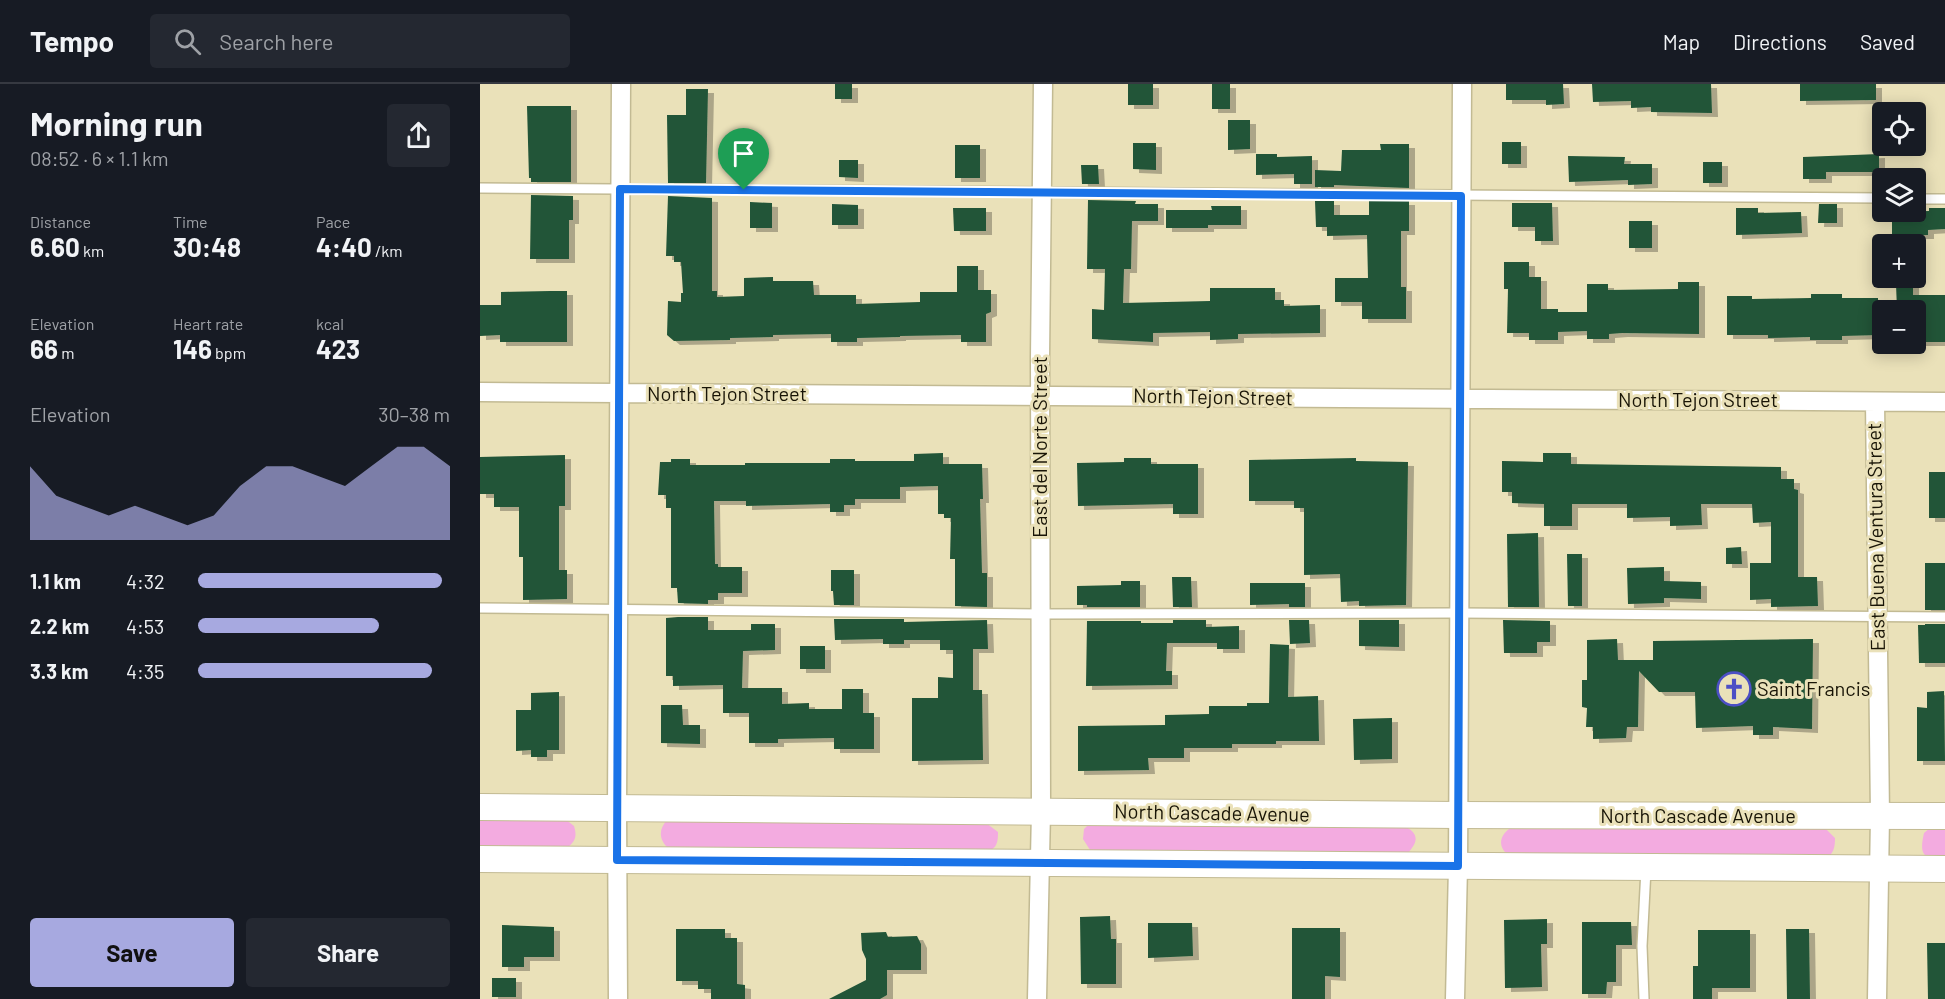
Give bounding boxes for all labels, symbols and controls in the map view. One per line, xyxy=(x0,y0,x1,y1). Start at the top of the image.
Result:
search box xyxy=(150,14,570,68)
text: Tempo xyxy=(30,24,114,58)
icon: search xyxy=(171,25,204,58)
text: Search here xyxy=(219,28,333,54)
text: Map xyxy=(1663,29,1700,54)
text: Directions xyxy=(1733,29,1827,54)
text: Saved xyxy=(1860,29,1915,54)
map controls xyxy=(1872,102,1926,354)
button: locate xyxy=(1872,102,1926,156)
text: Morning run xyxy=(30,103,203,143)
button: share xyxy=(387,104,450,167)
pin xyxy=(718,128,769,190)
icon: arrive xyxy=(727,137,760,170)
text: 08:52 · 6 × 1.1 km xyxy=(30,146,169,170)
button: layers xyxy=(1872,168,1926,222)
text: Distance xyxy=(30,212,91,231)
text: Time xyxy=(173,212,208,231)
text: Pace xyxy=(316,212,350,231)
text: 6.60 xyxy=(30,231,80,262)
text: 30:48 xyxy=(173,231,241,262)
text: 4:40 xyxy=(316,231,372,262)
button: + xyxy=(1872,234,1926,288)
text: km xyxy=(80,241,104,260)
text: /km xyxy=(372,241,403,260)
button: − xyxy=(1872,300,1926,354)
text: Elevation xyxy=(30,314,94,333)
text: Heart rate xyxy=(173,314,243,333)
text: kcal xyxy=(316,314,344,333)
text: 66 xyxy=(30,333,58,364)
text: 146 xyxy=(173,333,212,364)
text: 423 xyxy=(316,333,360,364)
text: m xyxy=(58,343,74,362)
text: bpm xyxy=(212,343,246,362)
street label: East del Norte Street xyxy=(1027,356,1051,538)
street label: North Tejon Street xyxy=(647,381,807,405)
street label: North Tejon Street xyxy=(1133,383,1293,409)
street label: North Tejon Street xyxy=(1618,387,1778,411)
text: Elevation xyxy=(30,402,111,426)
text: 30–38 m xyxy=(378,402,450,426)
street label: East Buena Ventura Street xyxy=(1861,423,1889,651)
text: 1.1 km xyxy=(30,569,81,593)
text: 4:32 xyxy=(126,569,165,593)
text: 2.2 km xyxy=(30,614,89,638)
text: 4:53 xyxy=(126,614,164,638)
text: 3.3 km xyxy=(30,659,88,683)
text: 4:35 xyxy=(126,659,164,683)
church icon: Saint Francis xyxy=(1716,671,1752,707)
place label: Saint Francis xyxy=(1757,676,1870,700)
street label: North Cascade Avenue xyxy=(1114,798,1310,826)
street label: North Cascade Avenue xyxy=(1600,803,1796,827)
button: Save xyxy=(30,918,234,987)
button: Share xyxy=(246,918,450,987)

